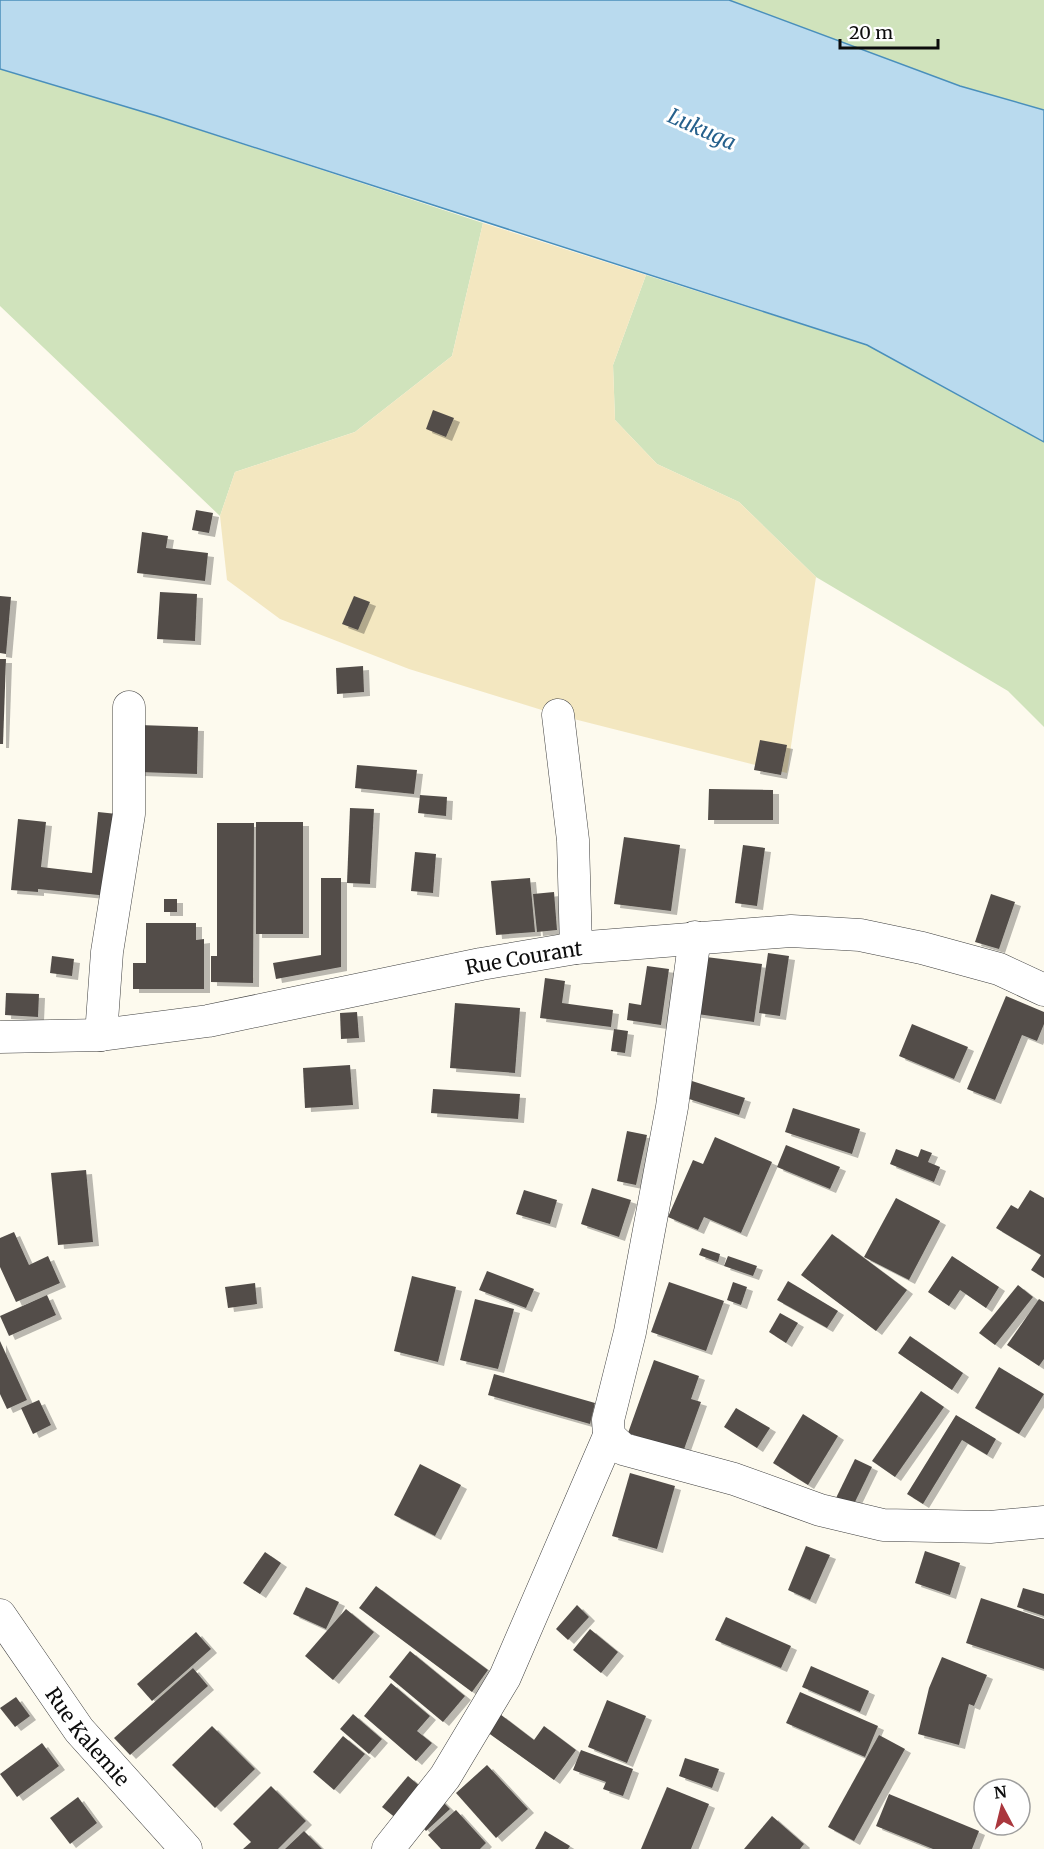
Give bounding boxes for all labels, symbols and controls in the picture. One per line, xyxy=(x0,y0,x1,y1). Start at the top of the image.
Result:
scale bar xyxy=(840,12,938,50)
text: 20 m xyxy=(849,21,893,44)
water label: Lukuga xyxy=(664,102,740,156)
street label: Rue Courant xyxy=(463,935,583,980)
street label: Rue Kalemie xyxy=(41,1682,135,1791)
north arrow xyxy=(972,1777,1032,1837)
text: N xyxy=(993,1781,1008,1803)

